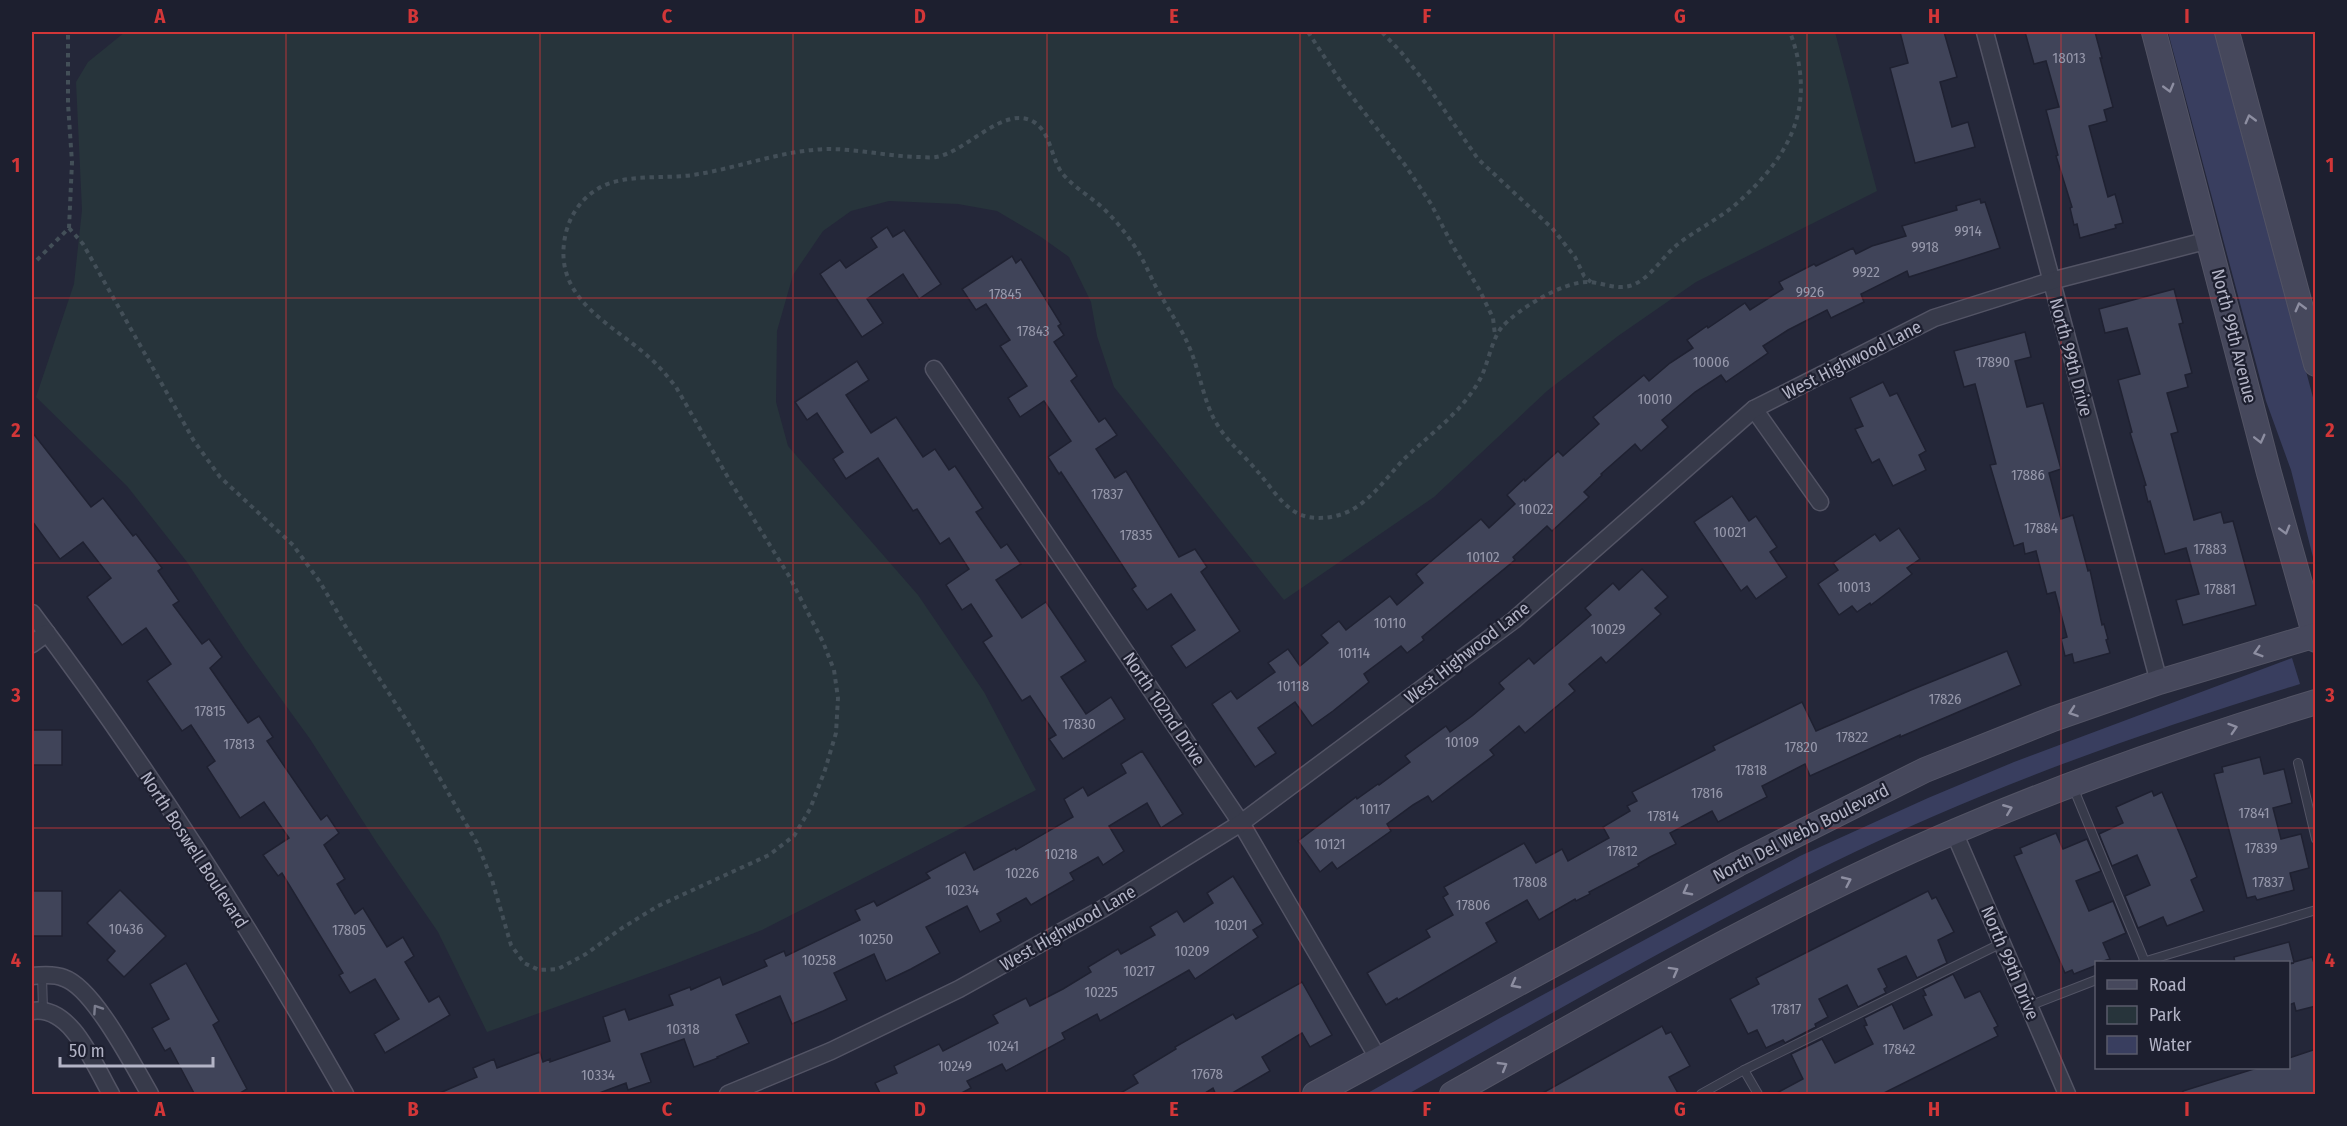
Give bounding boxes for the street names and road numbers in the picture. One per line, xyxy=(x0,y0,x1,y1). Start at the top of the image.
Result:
street label: North 99th Avenue xyxy=(2207,267,2261,405)
street label: North 99th Drive xyxy=(2045,295,2097,419)
street label: West Highwood Lane xyxy=(1779,315,1925,405)
street label: West Highwood Lane xyxy=(1400,597,1534,709)
street label: North 102nd Drive xyxy=(1118,648,1210,770)
street label: North Boswell Boulevard xyxy=(135,768,253,932)
street label: North Del Webb Boulevard xyxy=(1709,779,1893,887)
street label: West Highwood Lane xyxy=(996,880,1140,976)
street label: North 99th Drive xyxy=(1976,903,2044,1023)

